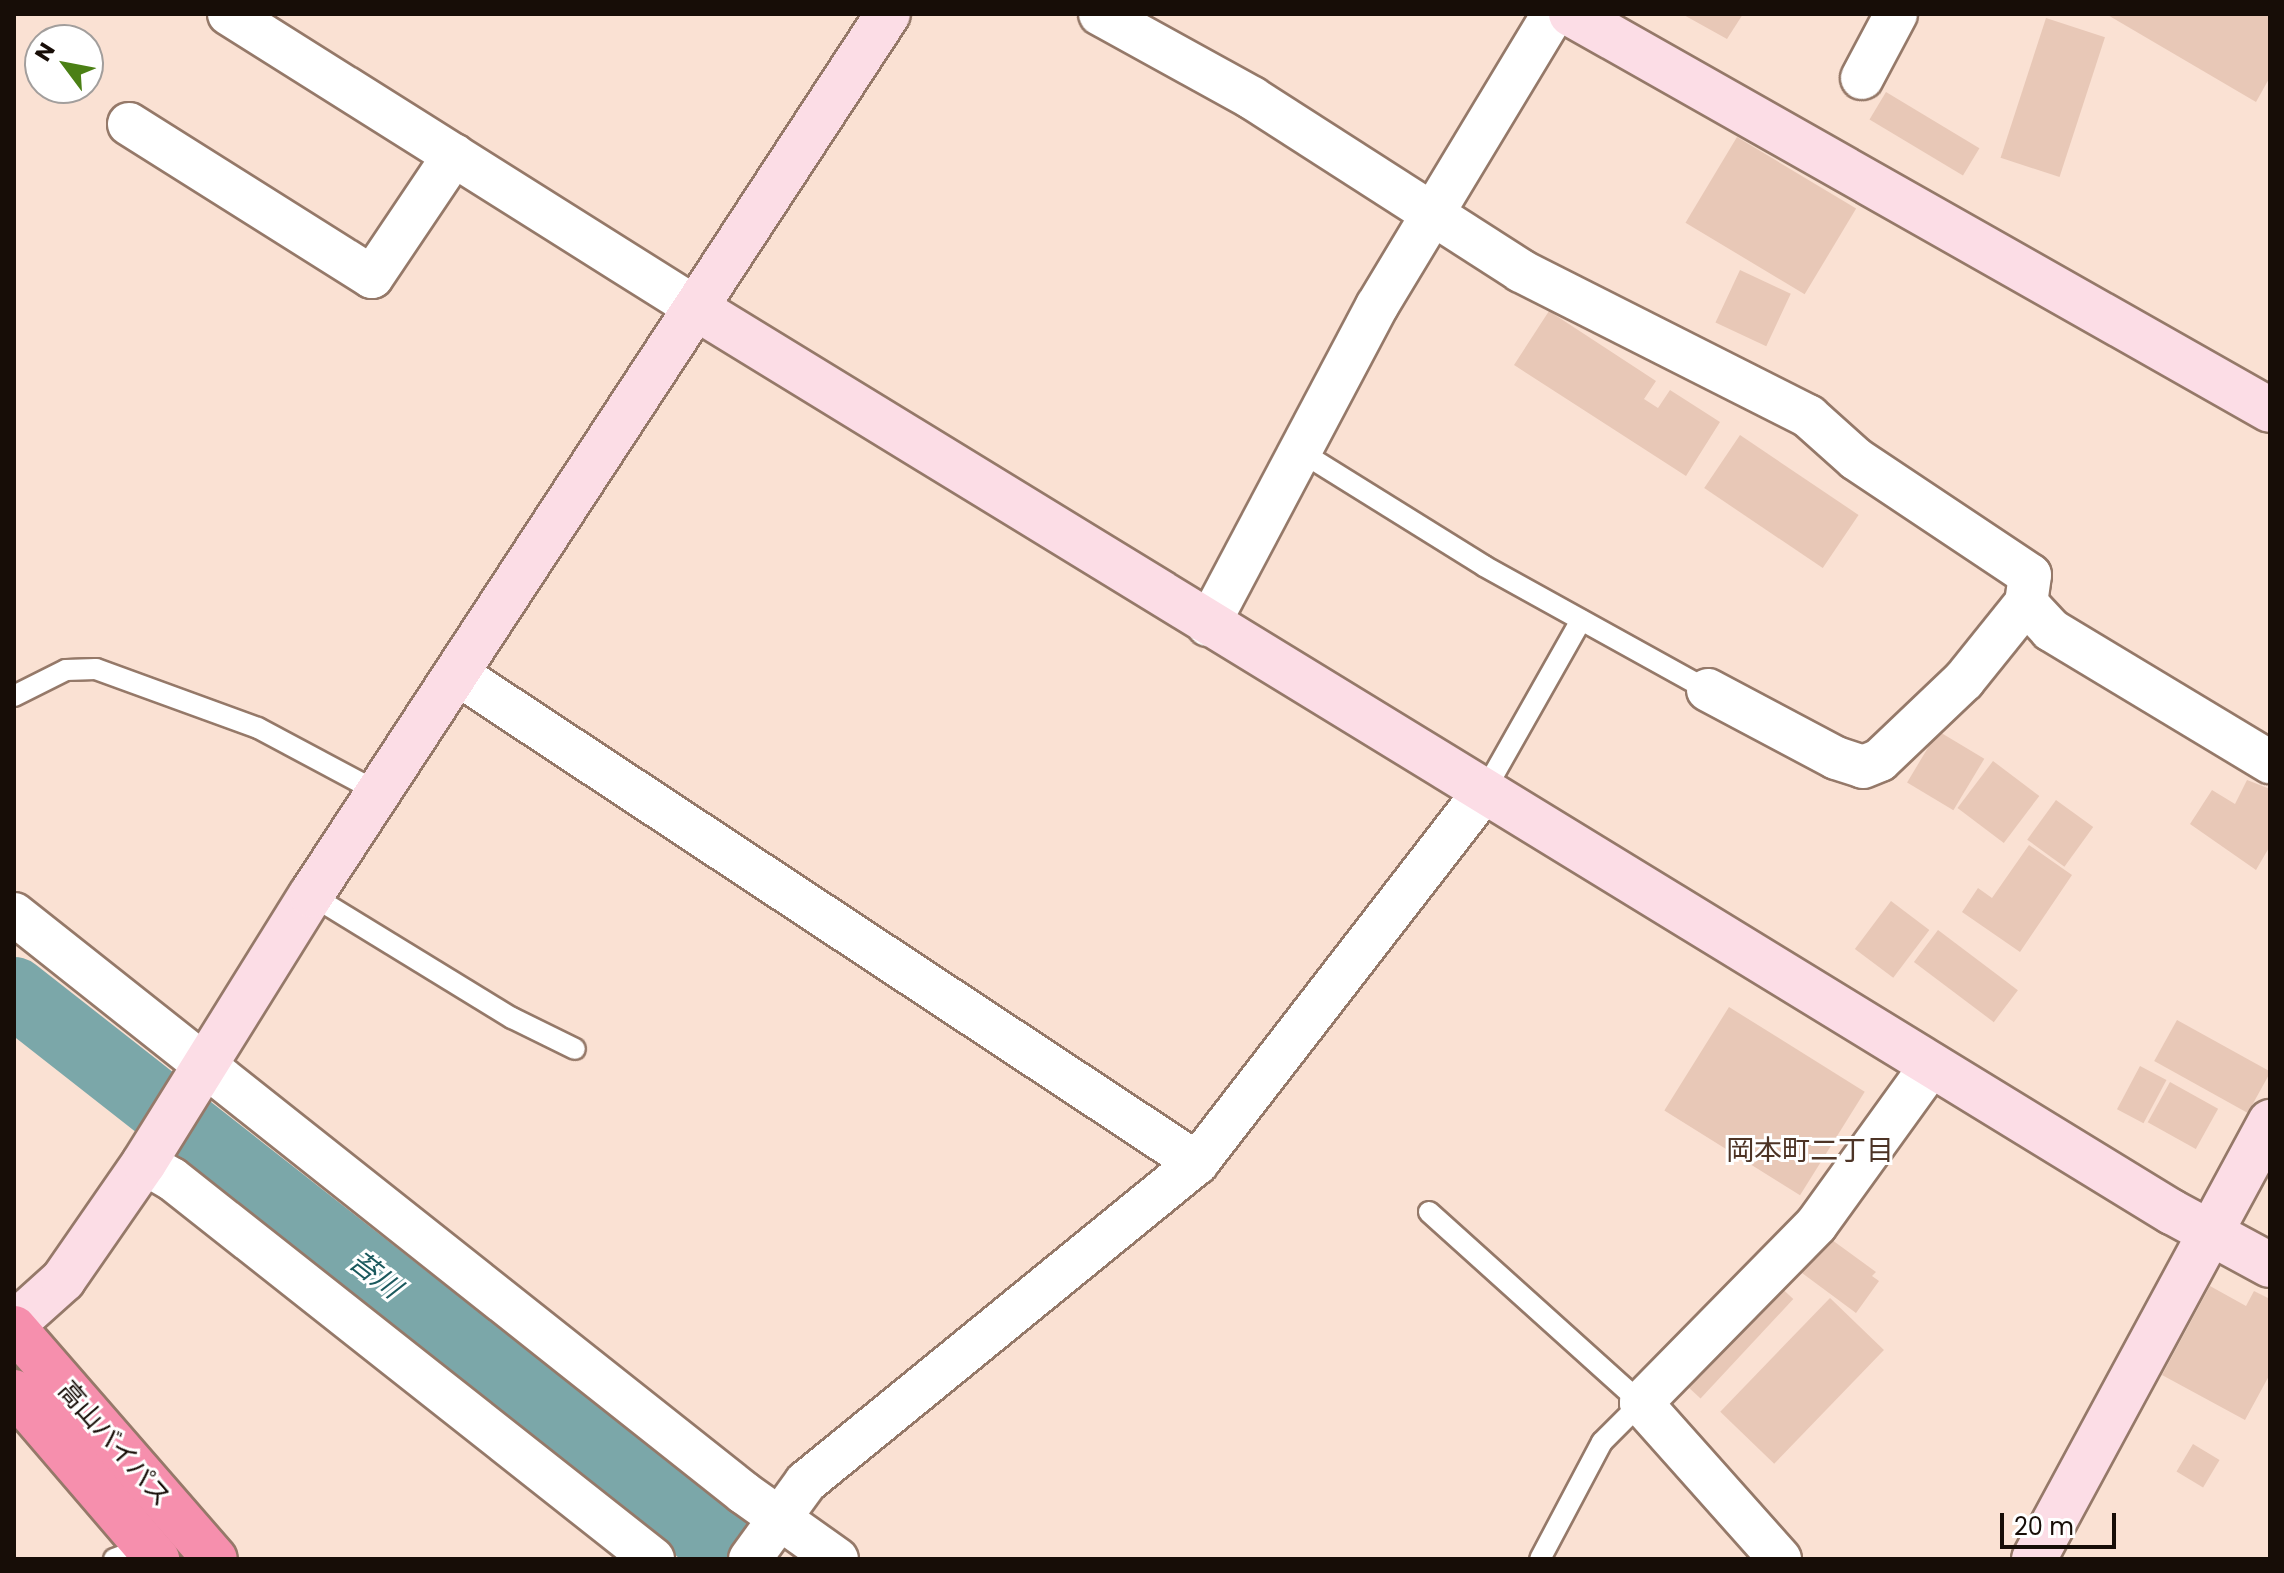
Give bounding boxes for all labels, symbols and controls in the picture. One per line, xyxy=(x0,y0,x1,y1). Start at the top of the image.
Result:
north arrow xyxy=(24,24,104,104)
text: N xyxy=(27,37,62,67)
district label: 岡本町二丁目 xyxy=(1726,1134,1894,1168)
water label: 苔川 xyxy=(343,1245,407,1305)
street label: 高山バイパス xyxy=(51,1375,177,1513)
scale bar xyxy=(2004,1497,2120,1547)
text: 20 m xyxy=(2014,1510,2074,1543)

